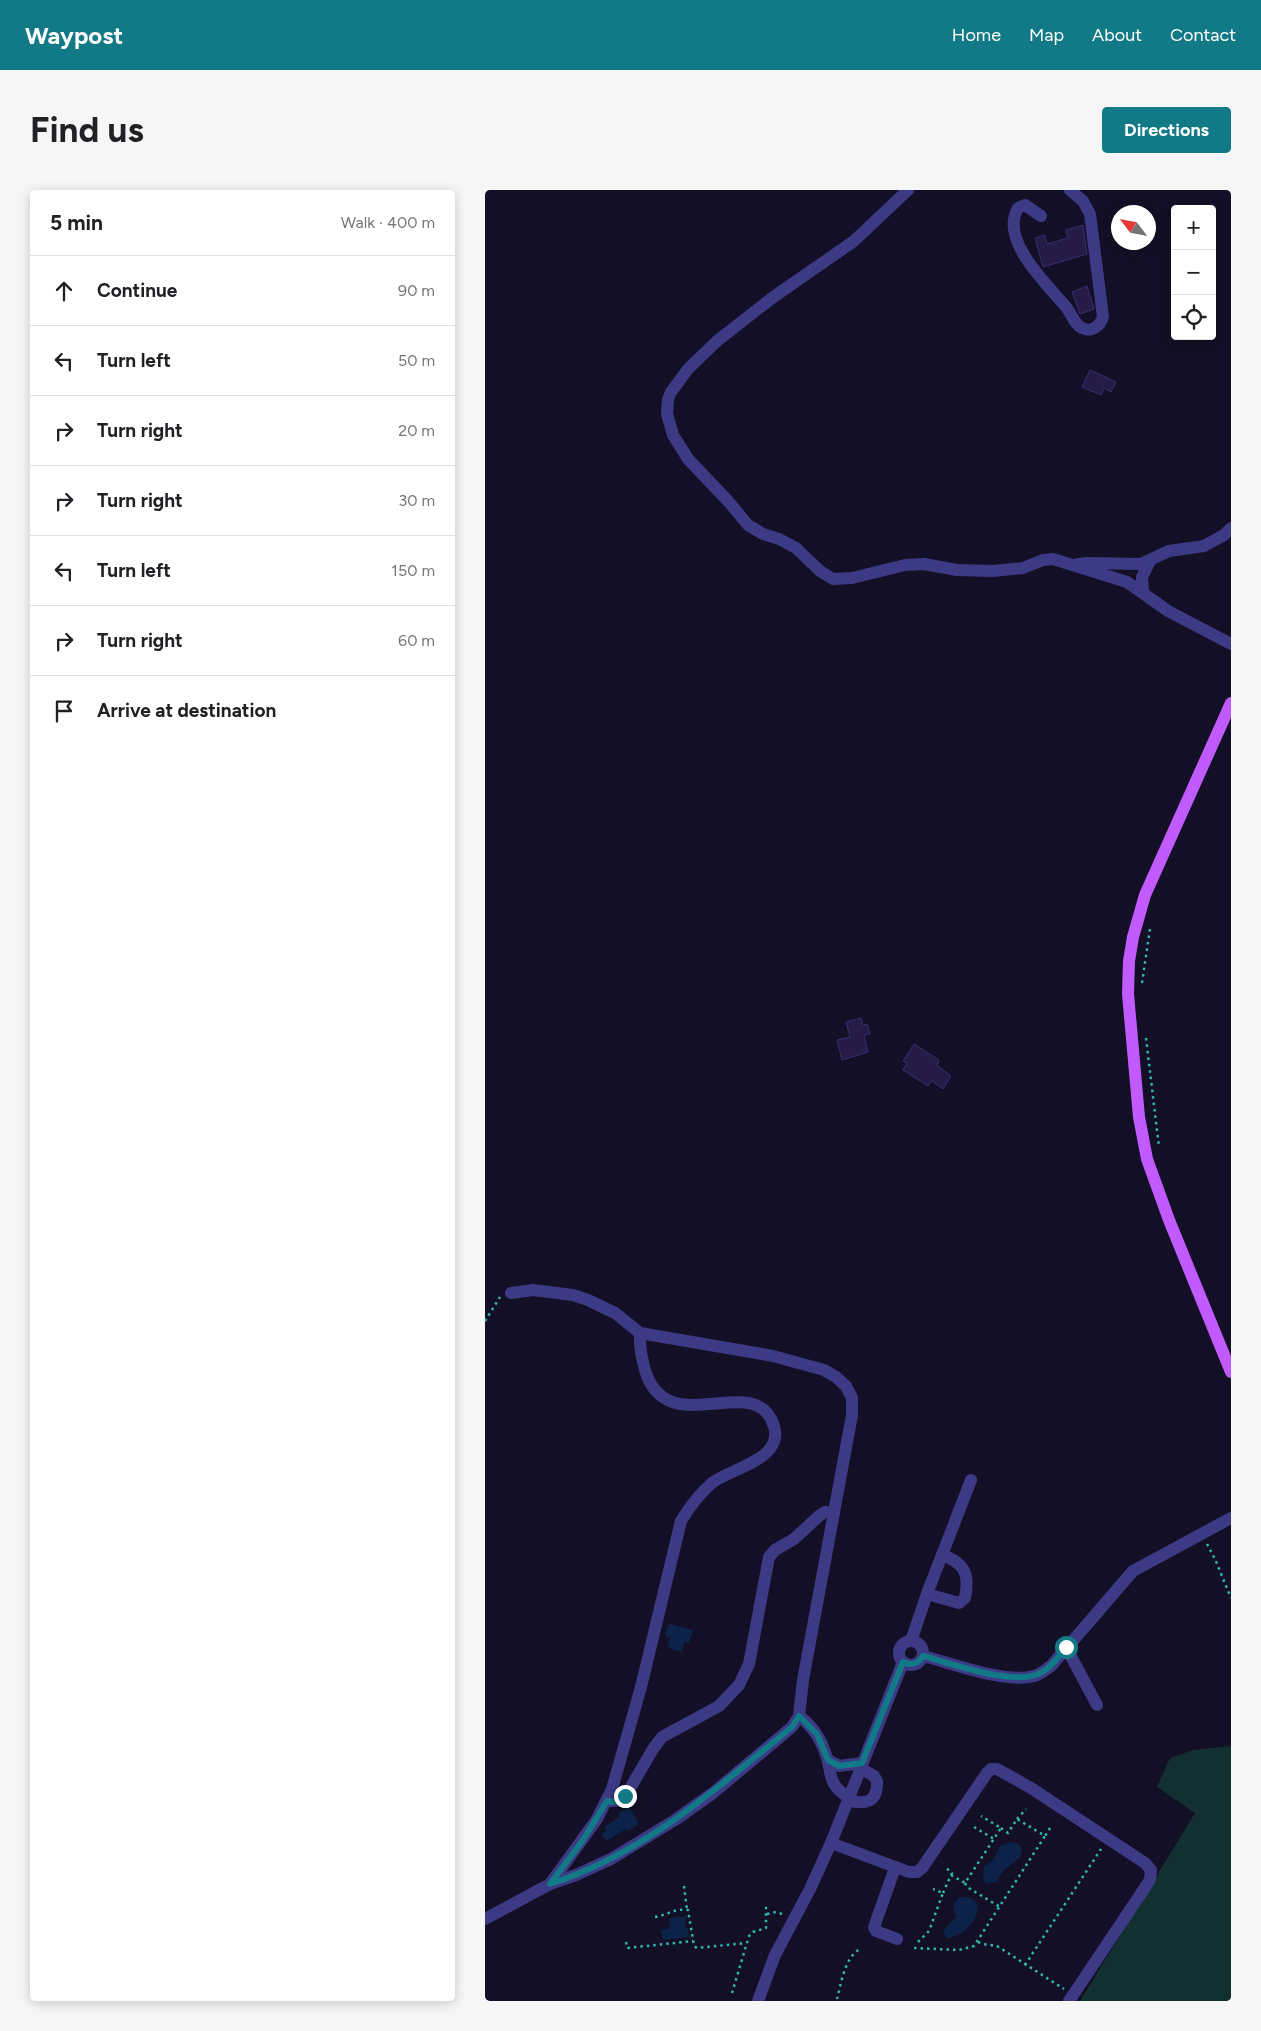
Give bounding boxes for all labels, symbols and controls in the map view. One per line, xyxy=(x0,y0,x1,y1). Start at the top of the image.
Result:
text: Waypost xyxy=(25,21,123,50)
text: Home xyxy=(952,24,1001,46)
text: Map xyxy=(1029,24,1064,46)
text: About xyxy=(1092,24,1142,46)
text: Contact xyxy=(1170,24,1236,46)
button: Directions xyxy=(1102,107,1231,153)
text: Find us xyxy=(30,109,144,151)
north arrow xyxy=(1111,205,1156,250)
map controls xyxy=(1171,205,1216,340)
button: + xyxy=(1171,205,1216,250)
text: 5 min xyxy=(50,210,103,235)
text: Walk · 400 m xyxy=(341,213,435,232)
button: − xyxy=(1171,250,1216,295)
icon: ahead xyxy=(50,277,78,305)
text: Continue xyxy=(97,279,177,302)
text: 90 m xyxy=(398,281,435,300)
button: locate xyxy=(1171,295,1216,340)
icon: left xyxy=(50,347,78,375)
text: Turn left xyxy=(97,349,171,372)
text: 50 m xyxy=(398,351,435,370)
icon: right xyxy=(50,417,78,445)
text: Turn right xyxy=(97,419,183,442)
text: 20 m xyxy=(398,421,435,440)
icon: right xyxy=(50,487,78,515)
text: Turn right xyxy=(97,489,183,512)
text: 30 m xyxy=(398,491,435,510)
icon: left xyxy=(50,557,78,585)
text: Turn left xyxy=(97,559,171,582)
text: 150 m xyxy=(391,561,435,580)
icon: right xyxy=(50,627,78,655)
text: Turn right xyxy=(97,629,183,652)
text: 60 m xyxy=(398,631,435,650)
icon: arrive xyxy=(50,697,78,725)
text: Arrive at destination xyxy=(97,699,276,722)
route start xyxy=(1055,1636,1078,1659)
route end xyxy=(614,1785,637,1808)

